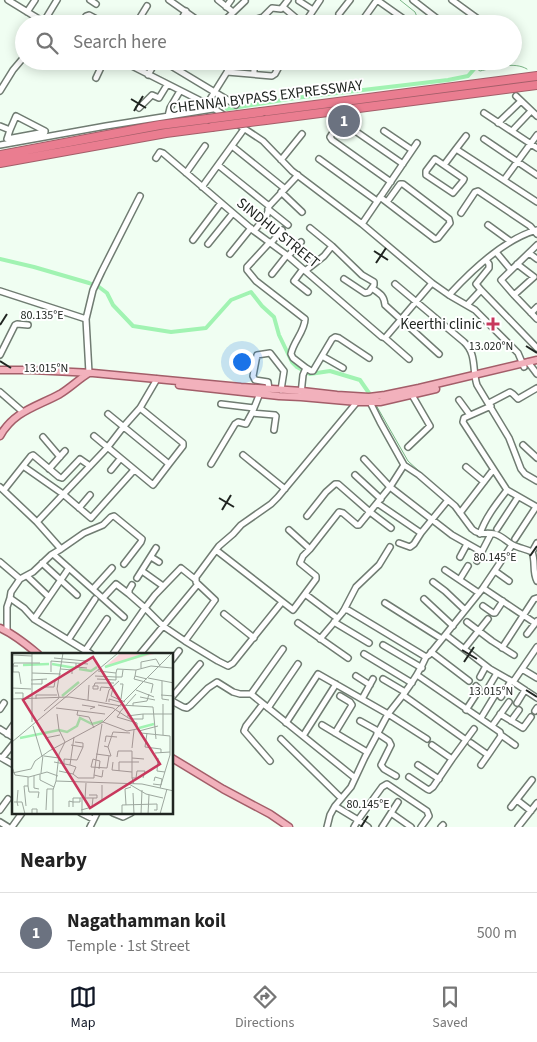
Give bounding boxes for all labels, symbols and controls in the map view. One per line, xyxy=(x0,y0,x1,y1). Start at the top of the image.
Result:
search box xyxy=(15,15,522,70)
icon: search xyxy=(33,29,61,57)
text: Search here xyxy=(73,29,167,56)
street label: CHENNAI BYPASS EXPRESSWAY xyxy=(168,75,365,119)
pin: 1 xyxy=(328,102,360,140)
street label: SINDHU STREET xyxy=(232,193,324,273)
text: 80.135°E xyxy=(20,307,64,324)
place label: Keerthi clinic xyxy=(400,314,482,335)
marker: Keerthi clinic xyxy=(486,317,500,331)
text: 13.020°N xyxy=(469,338,513,355)
your location xyxy=(229,349,255,375)
text: 13.015°N xyxy=(24,360,68,377)
text: 80.145°E xyxy=(473,549,517,566)
inset map xyxy=(12,653,174,814)
text: 13.015°N xyxy=(469,683,513,700)
text: 80.145°E xyxy=(346,796,390,813)
text: Nearby xyxy=(20,845,87,875)
text: Nagathamman koil xyxy=(67,908,226,935)
text: 1 xyxy=(32,922,40,944)
text: 500 m xyxy=(477,922,517,944)
text: Temple · 1st Street xyxy=(67,935,190,957)
tab: Map xyxy=(69,983,97,1033)
tab: Directions xyxy=(235,983,294,1033)
tab: Saved xyxy=(432,983,468,1033)

